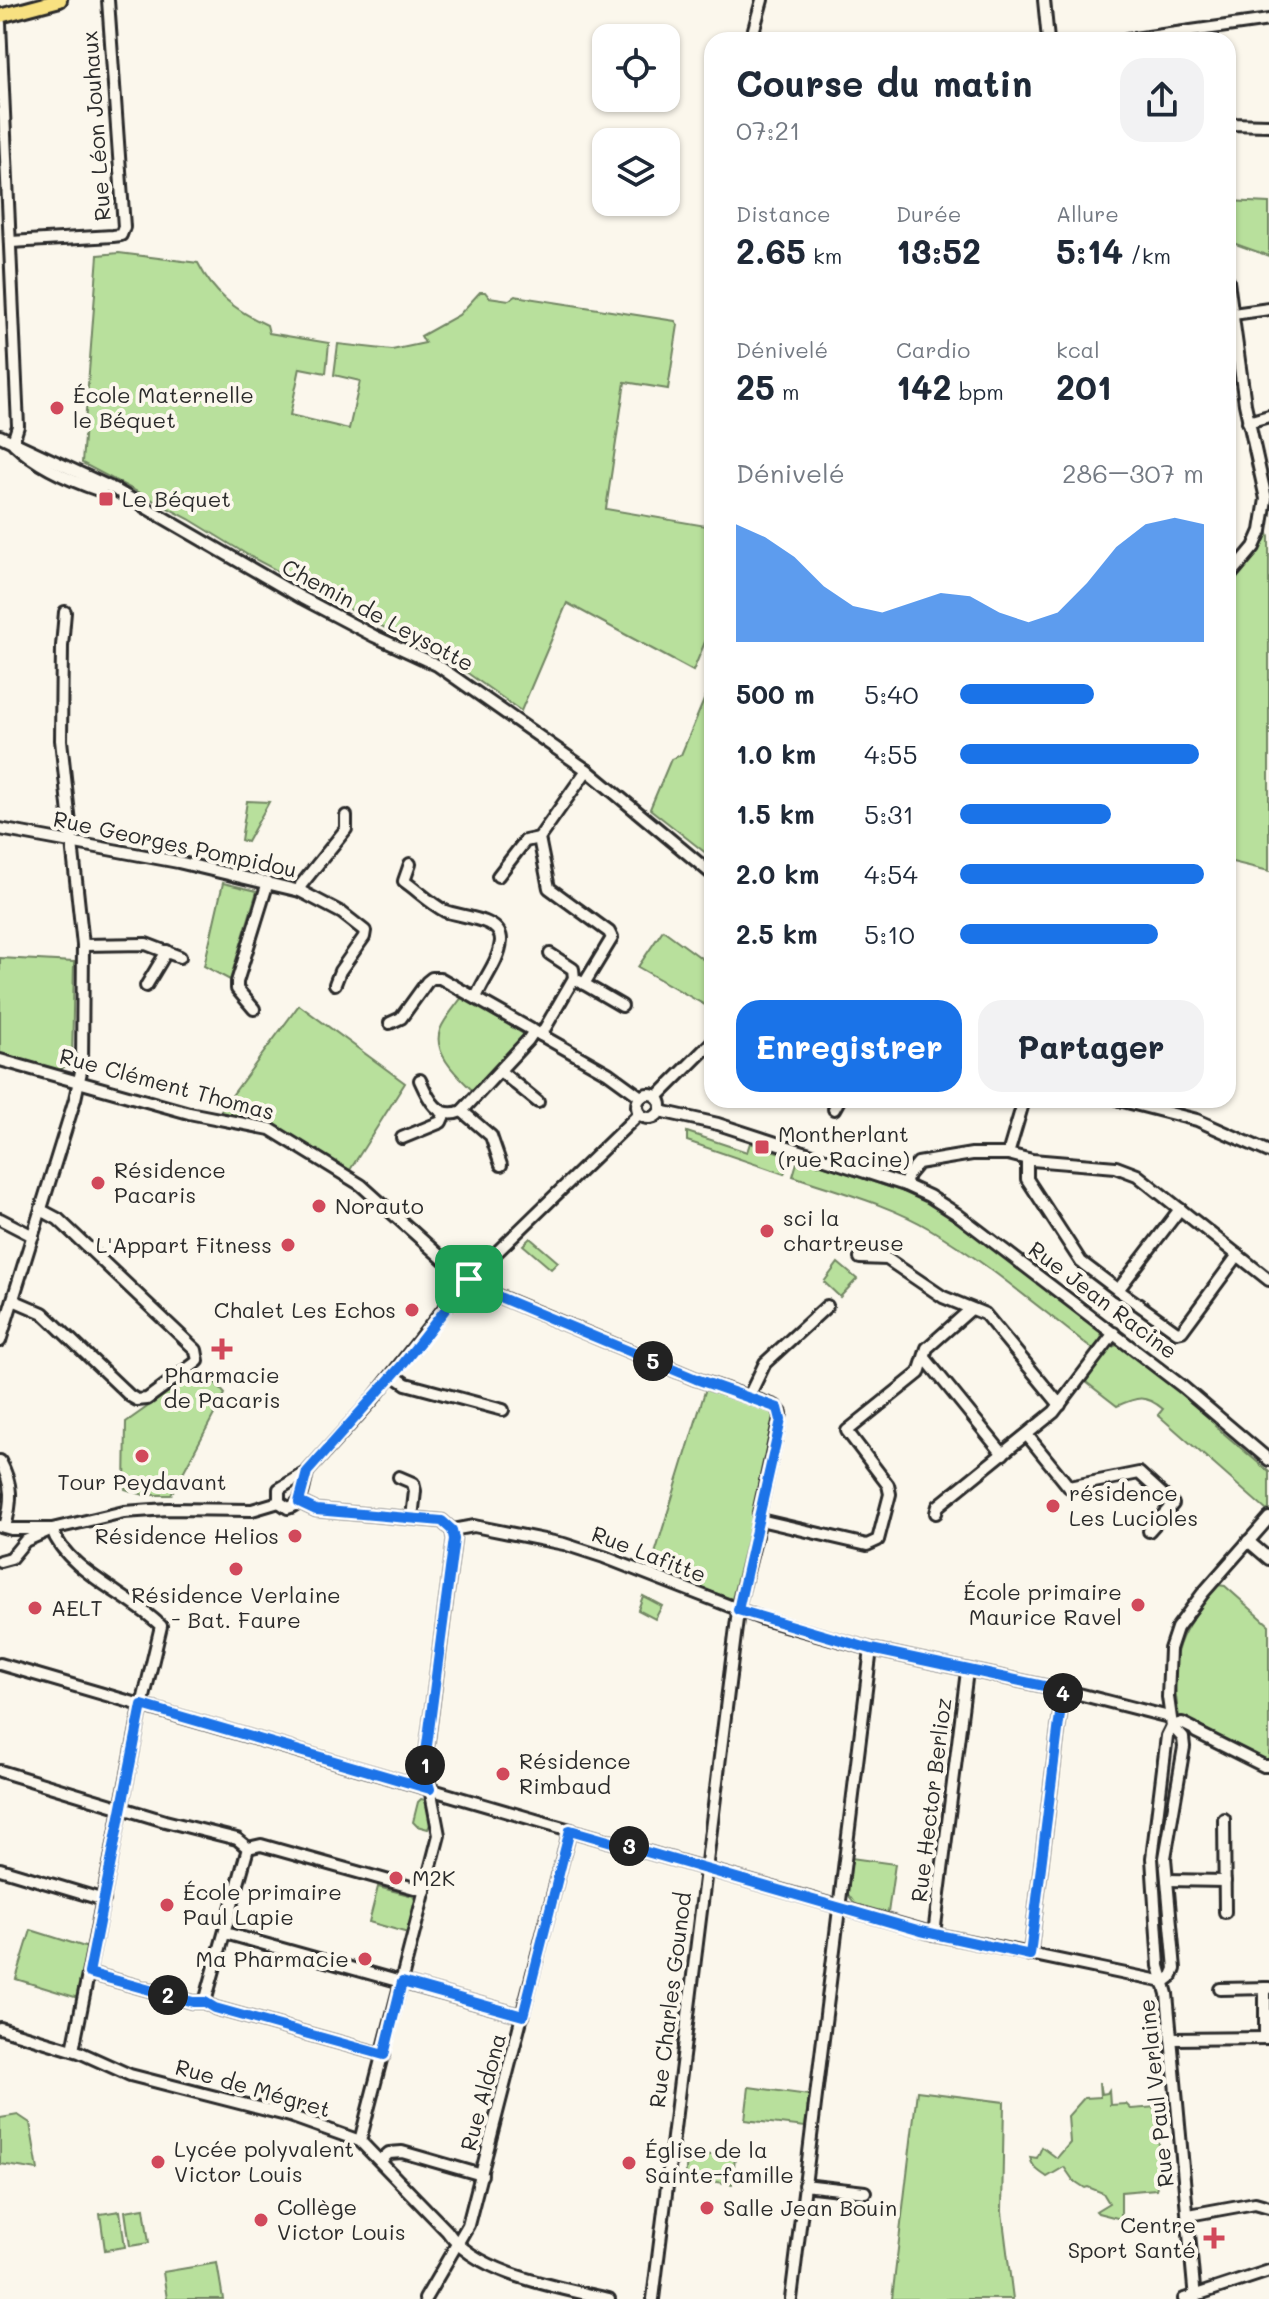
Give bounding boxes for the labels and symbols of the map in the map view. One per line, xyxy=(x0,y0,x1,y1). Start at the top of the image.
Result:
street label: Rue Léon Jouhaux xyxy=(74,30,117,222)
place label: École Maternelle le Béquet xyxy=(73,380,254,434)
marker: École Maternelle le Béquet xyxy=(48,399,66,417)
place label: Le Béquet xyxy=(122,484,231,513)
marker: Le Béquet xyxy=(97,490,115,508)
street label: Chemin de Leysotte xyxy=(277,552,479,677)
street label: Rue Georges Pompidou xyxy=(51,804,300,884)
street label: Rue Clément Thomas xyxy=(56,1041,278,1126)
place label: Montherlant (rue Racine) xyxy=(778,1119,910,1173)
marker: Montherlant (rue Racine) xyxy=(753,1138,771,1156)
place label: Résidence Pacaris xyxy=(114,1155,226,1209)
marker: Résidence Pacaris xyxy=(89,1174,107,1192)
place label: Norauto xyxy=(335,1191,424,1220)
marker: Norauto xyxy=(310,1197,328,1215)
place label: sci la chartreuse xyxy=(783,1203,904,1257)
marker: sci la chartreuse xyxy=(758,1222,776,1240)
place label: L'Appart Fitness xyxy=(96,1230,272,1259)
street label: Rue Jean Racine xyxy=(1023,1234,1183,1365)
marker: L'Appart Fitness xyxy=(279,1236,297,1254)
pin xyxy=(435,1245,503,1313)
place label: Chalet Les Echos xyxy=(214,1295,396,1324)
marker: Chalet Les Echos xyxy=(403,1301,421,1319)
marker: Pharmacie de Pacaris xyxy=(213,1340,231,1358)
pin: 5 xyxy=(633,1341,673,1381)
place label: Pharmacie de Pacaris xyxy=(164,1360,280,1414)
marker: Tour Peydavant xyxy=(133,1447,151,1465)
place label: Tour Peydavant xyxy=(58,1467,226,1496)
place label: résidence Les Lucioles xyxy=(1069,1478,1198,1532)
marker: résidence Les Lucioles xyxy=(1044,1497,1062,1515)
street label: Rue Lafitte xyxy=(588,1518,711,1589)
place label: Résidence Helios xyxy=(95,1521,279,1550)
marker: Résidence Helios xyxy=(286,1527,304,1545)
marker: Résidence Verlaine - Bat. Faure xyxy=(227,1560,245,1578)
place label: École primaire Maurice Ravel xyxy=(963,1577,1122,1631)
place label: Résidence Verlaine - Bat. Faure xyxy=(131,1580,341,1634)
place label: AELT xyxy=(51,1593,103,1622)
marker: École primaire Maurice Ravel xyxy=(1129,1596,1147,1614)
marker: AELT xyxy=(26,1599,44,1617)
pin: 4 xyxy=(1043,1673,1083,1713)
street label: Rue Hector Berlioz xyxy=(904,1696,957,1904)
pin: 1 xyxy=(405,1745,445,1785)
place label: Résidence Rimbaud xyxy=(519,1746,631,1800)
marker: Résidence Rimbaud xyxy=(494,1765,512,1783)
pin: 3 xyxy=(609,1826,649,1866)
place label: M2K xyxy=(412,1863,455,1892)
marker: M2K xyxy=(387,1869,405,1887)
place label: École primaire Paul Lapie xyxy=(183,1877,342,1931)
street label: Rue Charles Gounod xyxy=(642,1890,697,2109)
marker: École primaire Paul Lapie xyxy=(158,1896,176,1914)
place label: Ma Pharmacie xyxy=(196,1944,349,1973)
marker: Ma Pharmacie xyxy=(356,1950,374,1968)
pin: 2 xyxy=(148,1975,188,2015)
street label: Rue Paul Verlaine xyxy=(1131,1997,1180,2189)
street label: Rue Aldona xyxy=(453,2030,512,2154)
street label: Rue de Mégret xyxy=(172,2052,334,2124)
place label: Lycée polyvalent Victor Louis xyxy=(174,2134,354,2188)
place label: Église de la Sainte-famille xyxy=(645,2135,794,2189)
marker: Lycée polyvalent Victor Louis xyxy=(149,2153,167,2171)
marker: Église de la Sainte-famille xyxy=(620,2154,638,2172)
place label: Collège Victor Louis xyxy=(277,2192,406,2246)
place label: Salle Jean Bouin xyxy=(723,2193,897,2222)
marker: Salle Jean Bouin xyxy=(698,2199,716,2217)
place label: Centre Sport Santé xyxy=(1068,2210,1196,2264)
marker: Collège Victor Louis xyxy=(252,2211,270,2229)
marker: Centre Sport Santé xyxy=(1203,2227,1225,2249)

